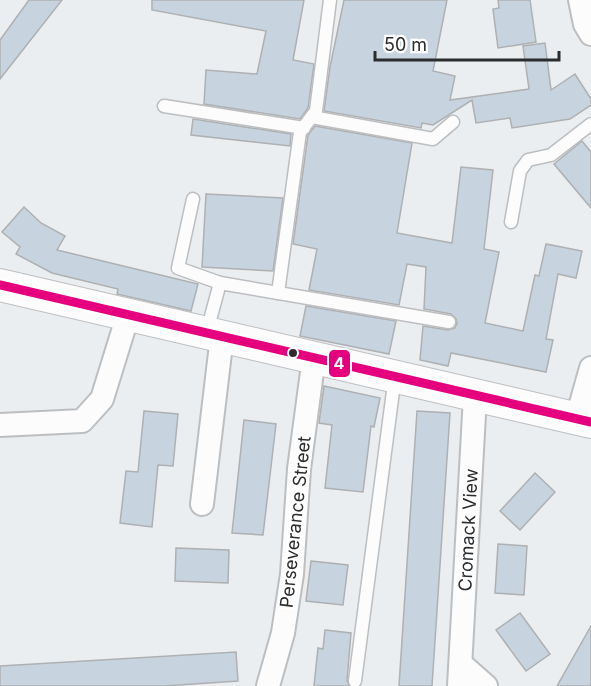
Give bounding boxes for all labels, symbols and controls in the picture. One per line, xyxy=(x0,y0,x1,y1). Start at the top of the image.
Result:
scale bar xyxy=(375,24,560,62)
text: 50 m xyxy=(384,34,427,55)
unlabelled marker xyxy=(287,347,299,359)
line badge: 4 xyxy=(328,349,351,378)
text: 4 xyxy=(334,353,345,373)
street label: Perseverance Street xyxy=(276,435,314,609)
street label: Cromack View xyxy=(454,468,482,592)

